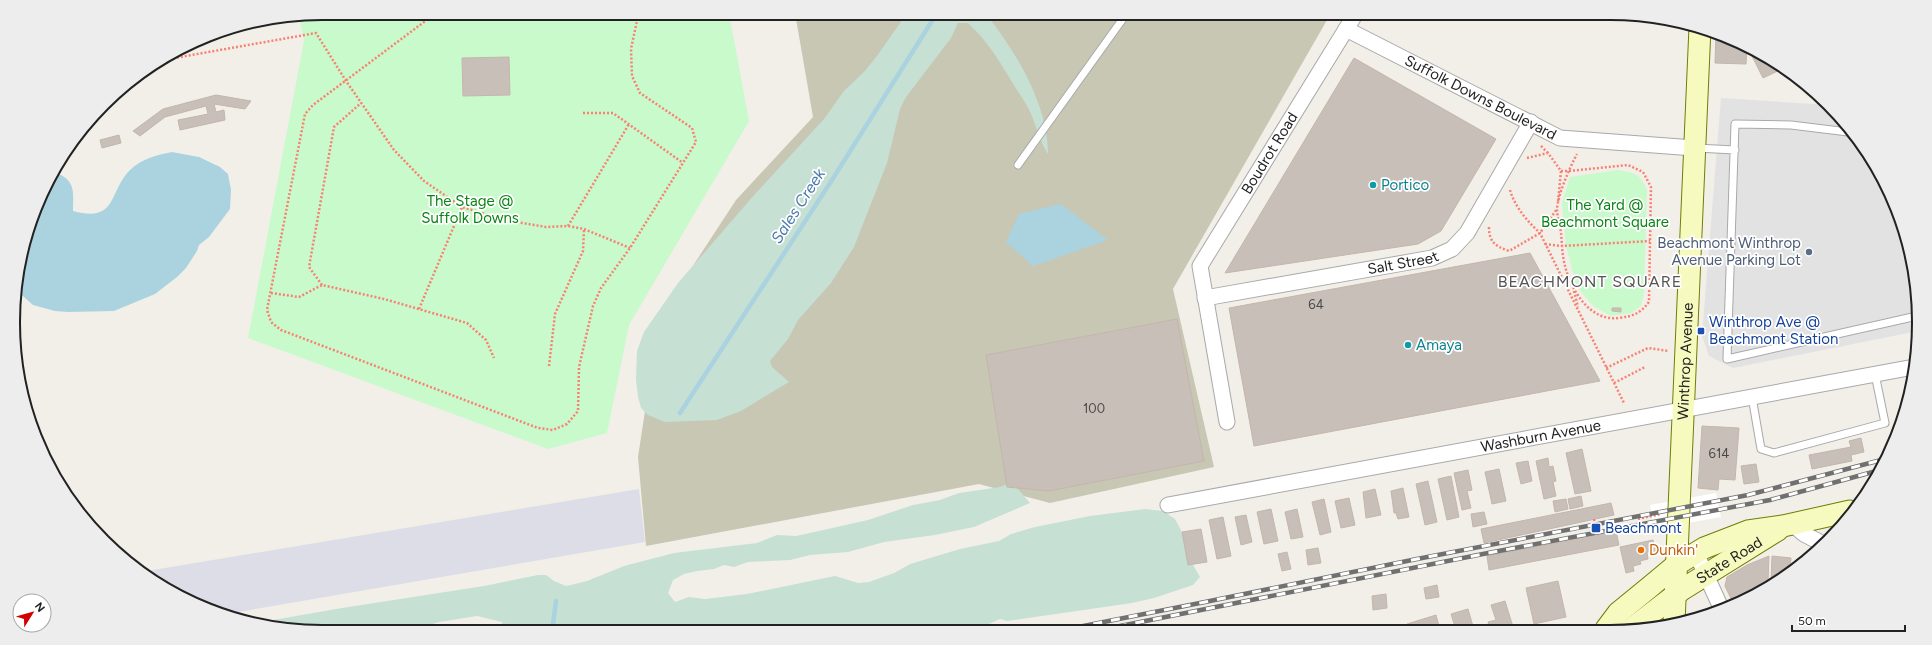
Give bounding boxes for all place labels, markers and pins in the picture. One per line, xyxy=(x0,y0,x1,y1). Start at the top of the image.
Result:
place label: Portico xyxy=(1381,176,1430,194)
marker: Portico xyxy=(1368,180,1378,190)
place label: Beachmont Winthrop Avenue Parking Lot xyxy=(1657,234,1801,269)
marker: Beachmont Winthrop Avenue Parking Lot xyxy=(1804,247,1814,257)
place label: Winthrop Ave @ Beachmont Station xyxy=(1709,313,1838,348)
marker: Winthrop Ave @ Beachmont Station xyxy=(1696,326,1706,336)
place label: Amaya xyxy=(1416,336,1462,354)
marker: Amaya xyxy=(1403,340,1413,350)
place label: Beachmont xyxy=(1605,519,1682,537)
marker: Beachmont xyxy=(1590,522,1602,534)
place label: Dunkin' xyxy=(1649,541,1698,559)
marker: Dunkin' xyxy=(1636,545,1646,555)

